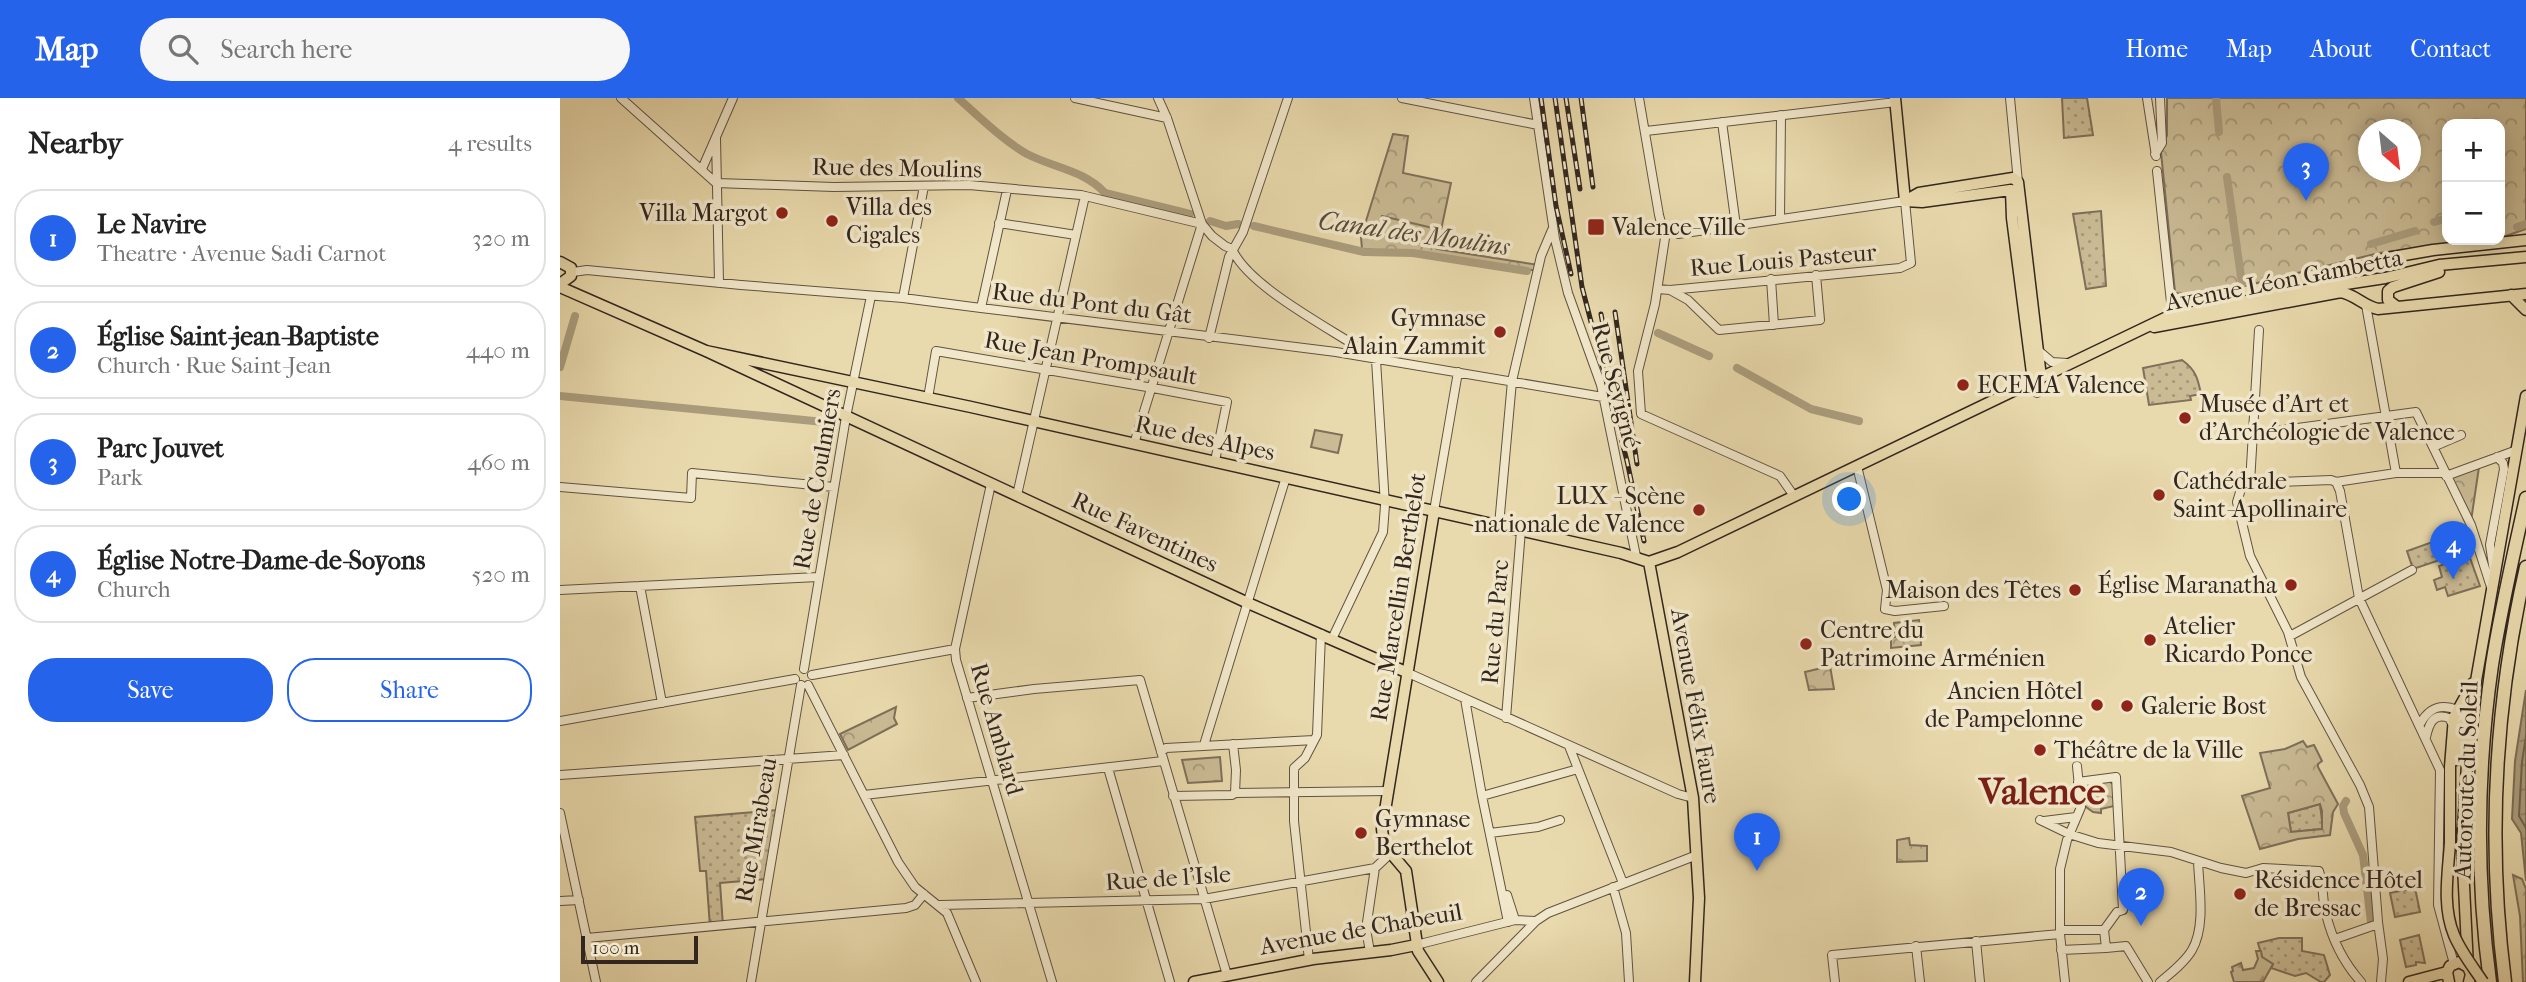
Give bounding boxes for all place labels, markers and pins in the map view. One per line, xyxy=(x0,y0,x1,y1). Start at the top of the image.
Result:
pin: 3 xyxy=(2283,143,2329,201)
place label: Villa des Cigales xyxy=(845,193,932,249)
place label: Villa Margot xyxy=(638,199,768,227)
marker: Villa Margot xyxy=(774,205,790,221)
marker: Villa des Cigales xyxy=(824,213,840,229)
place label: Valence-Ville xyxy=(1611,213,1746,241)
marker: Valence-Ville xyxy=(1586,217,1606,237)
place label: Gymnase Alain Zammit xyxy=(1343,304,1486,360)
marker: Gymnase Alain Zammit xyxy=(1492,324,1508,340)
place label: ECEMA Valence xyxy=(1977,371,2145,399)
marker: ECEMA Valence xyxy=(1955,377,1971,393)
place label: Musée d'Art et d'Archéologie de Valence xyxy=(2199,390,2455,446)
marker: Musée d'Art et d'Archéologie de Valence xyxy=(2177,410,2193,426)
place label: Cathédrale Saint-Apollinaire xyxy=(2173,467,2347,523)
place label: LUX - Scène nationale de Valence xyxy=(1474,482,1685,538)
marker: Cathédrale Saint-Apollinaire xyxy=(2151,487,2167,503)
marker: LUX - Scène nationale de Valence xyxy=(1691,502,1707,518)
pin: 4 xyxy=(2430,521,2476,579)
place label: Église Maranatha xyxy=(2097,570,2278,599)
place label: Maison des Têtes xyxy=(1885,576,2061,604)
marker: Église Maranatha xyxy=(2283,577,2299,593)
marker: Maison des Têtes xyxy=(2067,582,2083,598)
place label: Atelier Ricardo Ponce xyxy=(2163,612,2313,668)
place label: Centre du Patrimoine Arménien xyxy=(1820,616,2045,672)
marker: Atelier Ricardo Ponce xyxy=(2142,632,2158,648)
marker: Centre du Patrimoine Arménien xyxy=(1798,636,1814,652)
place label: Ancien Hôtel de Pampelonne xyxy=(1925,677,2083,733)
place label: Galerie Bost xyxy=(2141,692,2267,720)
marker: Ancien Hôtel de Pampelonne xyxy=(2089,697,2105,713)
marker: Galerie Bost xyxy=(2119,698,2135,714)
place label: Théâtre de la Ville xyxy=(2054,736,2243,764)
marker: Théâtre de la Ville xyxy=(2032,742,2048,758)
place label: Gymnase Berthelot xyxy=(1375,805,1474,861)
pin: 1 xyxy=(1734,813,1780,871)
marker: Gymnase Berthelot xyxy=(1353,825,1369,841)
place label: Résidence Hôtel de Bressac xyxy=(2254,866,2423,922)
pin: 2 xyxy=(2118,868,2164,926)
marker: Résidence Hôtel de Bressac xyxy=(2232,886,2248,902)

